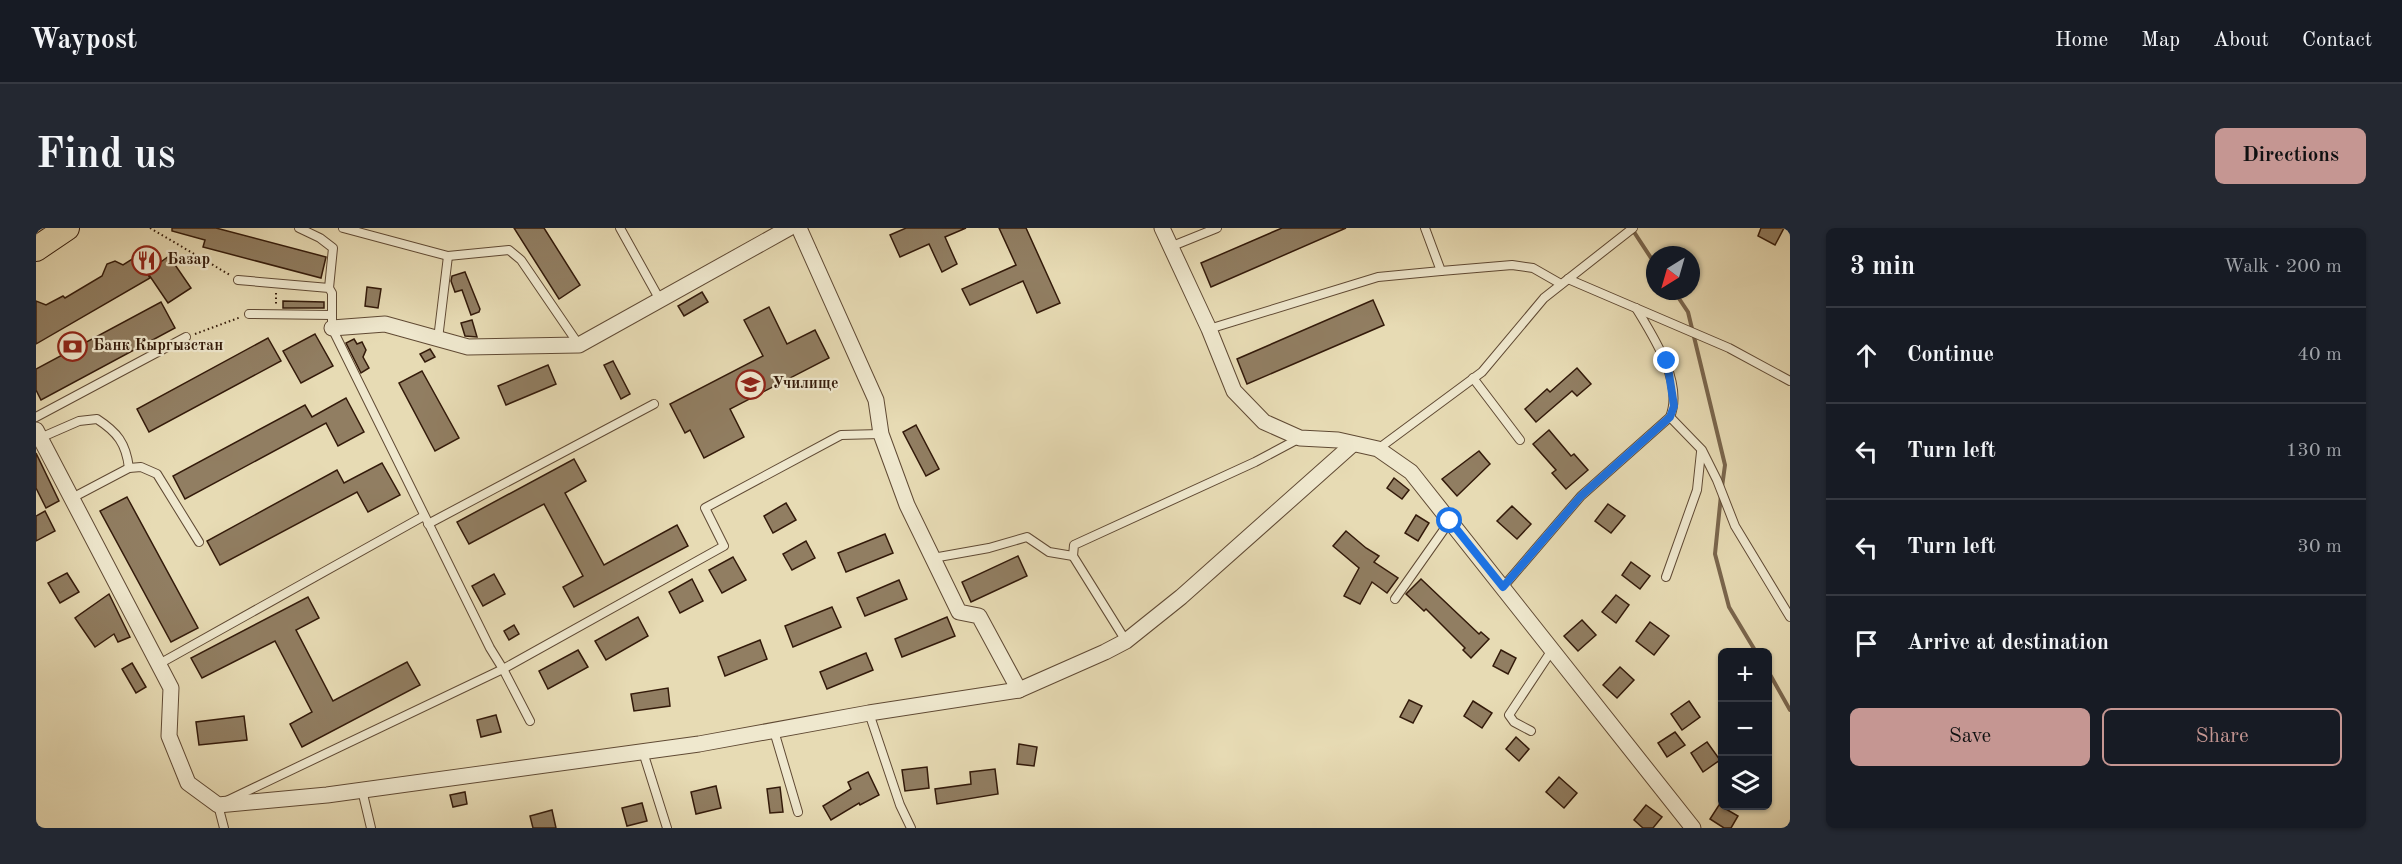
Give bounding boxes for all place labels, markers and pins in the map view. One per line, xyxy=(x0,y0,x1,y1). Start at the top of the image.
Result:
restaurant icon: Базар xyxy=(130,244,162,276)
place label: Базар xyxy=(167,252,210,268)
bank icon: Банк Кыргызстан xyxy=(56,330,88,362)
place label: Банк Кыргызстан xyxy=(93,338,223,354)
school or university icon: Училище xyxy=(735,368,767,400)
place label: Училище xyxy=(772,376,839,392)

